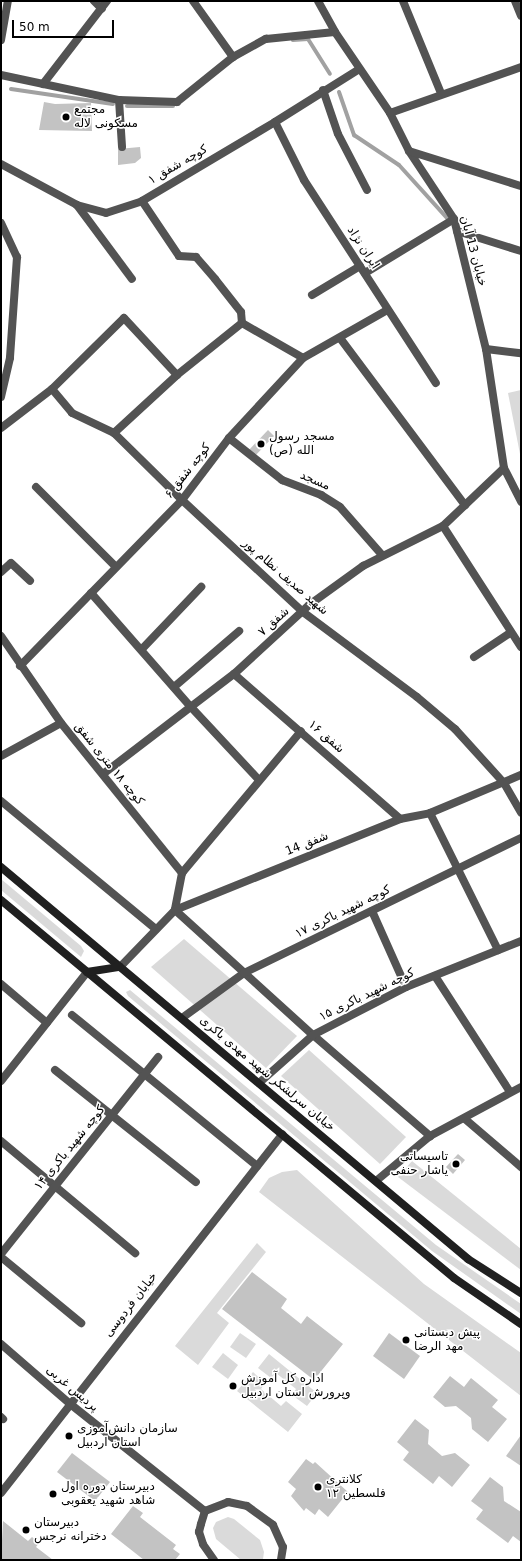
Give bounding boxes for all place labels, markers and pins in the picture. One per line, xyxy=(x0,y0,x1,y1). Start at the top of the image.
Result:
place label: مجتمع مسکونی لاله xyxy=(74,103,138,131)
marker: مجتمع مسکونی لاله xyxy=(61,112,71,122)
place label: مسجد رسول الله (ص) xyxy=(269,430,335,458)
marker: مسجد رسول الله (ص) xyxy=(256,439,266,449)
place label: تاسیساتی یاشار حنفی xyxy=(391,1150,448,1178)
marker: تاسیساتی یاشار حنفی xyxy=(451,1159,461,1169)
place label: پیش دبستانی مهد الرضا xyxy=(414,1326,480,1354)
marker: پیش دبستانی مهد الرضا xyxy=(401,1335,411,1345)
place label: اداره کل آموزش وپرورش استان اردبیل xyxy=(241,1372,351,1400)
marker: اداره کل آموزش وپرورش استان اردبیل xyxy=(228,1381,238,1391)
place label: سازمان دانش‌آموزی استان اردبیل xyxy=(77,1422,178,1450)
marker: سازمان دانش‌آموزی استان اردبیل xyxy=(64,1431,74,1441)
place label: کلانتری ۱۲ فلسطین xyxy=(326,1473,386,1501)
place label: دبیرستان دوره اول شاهد شهید یعقوبی xyxy=(61,1480,155,1508)
marker: کلانتری ۱۲ فلسطین xyxy=(313,1482,323,1492)
marker: دبیرستان دوره اول شاهد شهید یعقوبی xyxy=(48,1489,58,1499)
place label: دبیرستان دخترانه نرجس xyxy=(34,1516,107,1544)
marker: دبیرستان دخترانه نرجس xyxy=(21,1525,31,1535)

